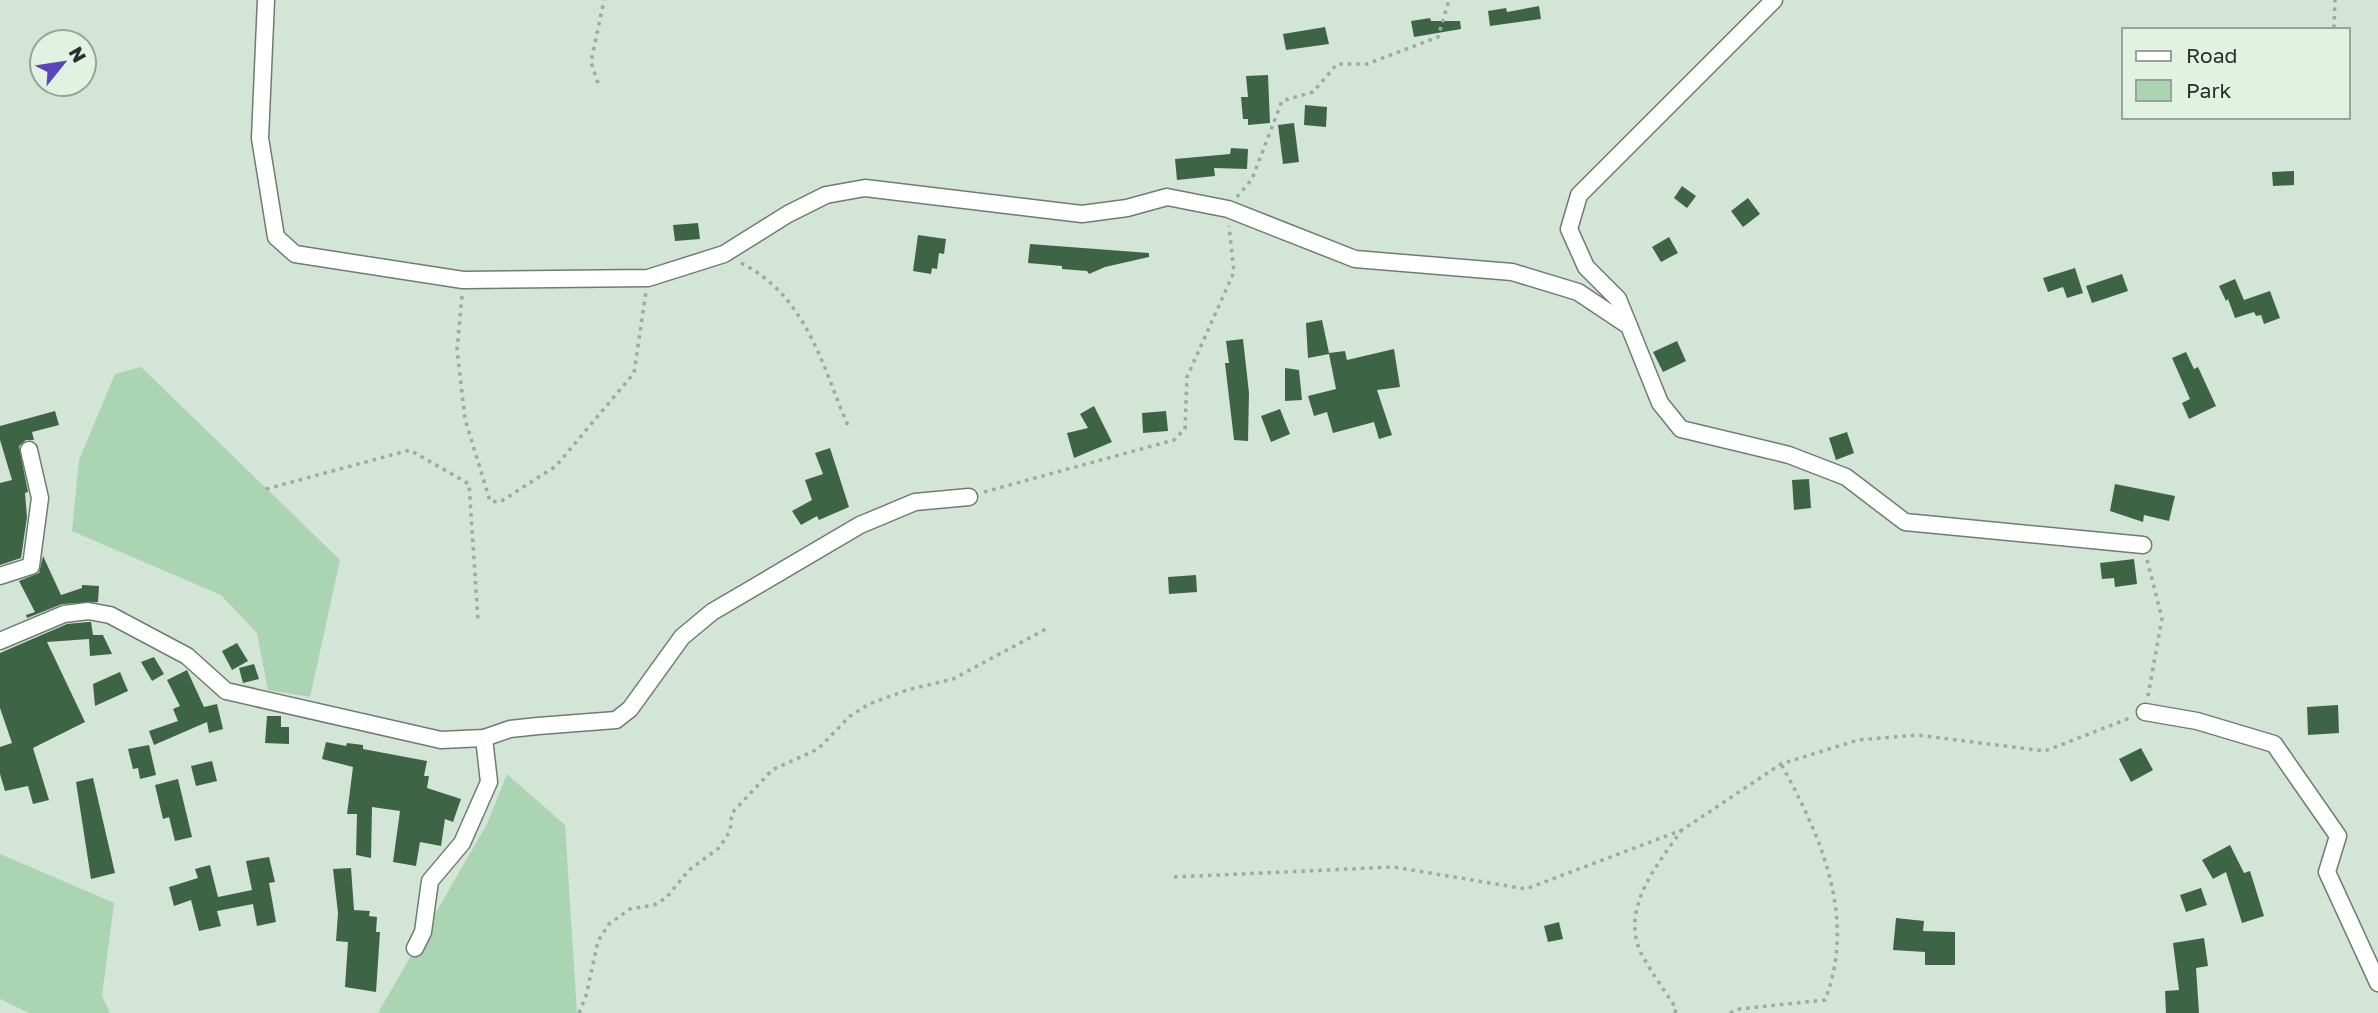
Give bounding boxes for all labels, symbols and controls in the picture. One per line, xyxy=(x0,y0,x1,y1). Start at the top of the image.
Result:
north arrow xyxy=(28,28,98,98)
legend xyxy=(2122,28,2350,119)
text: N xyxy=(65,42,92,66)
text: Road xyxy=(2186,42,2237,68)
text: Park xyxy=(2186,77,2232,103)

